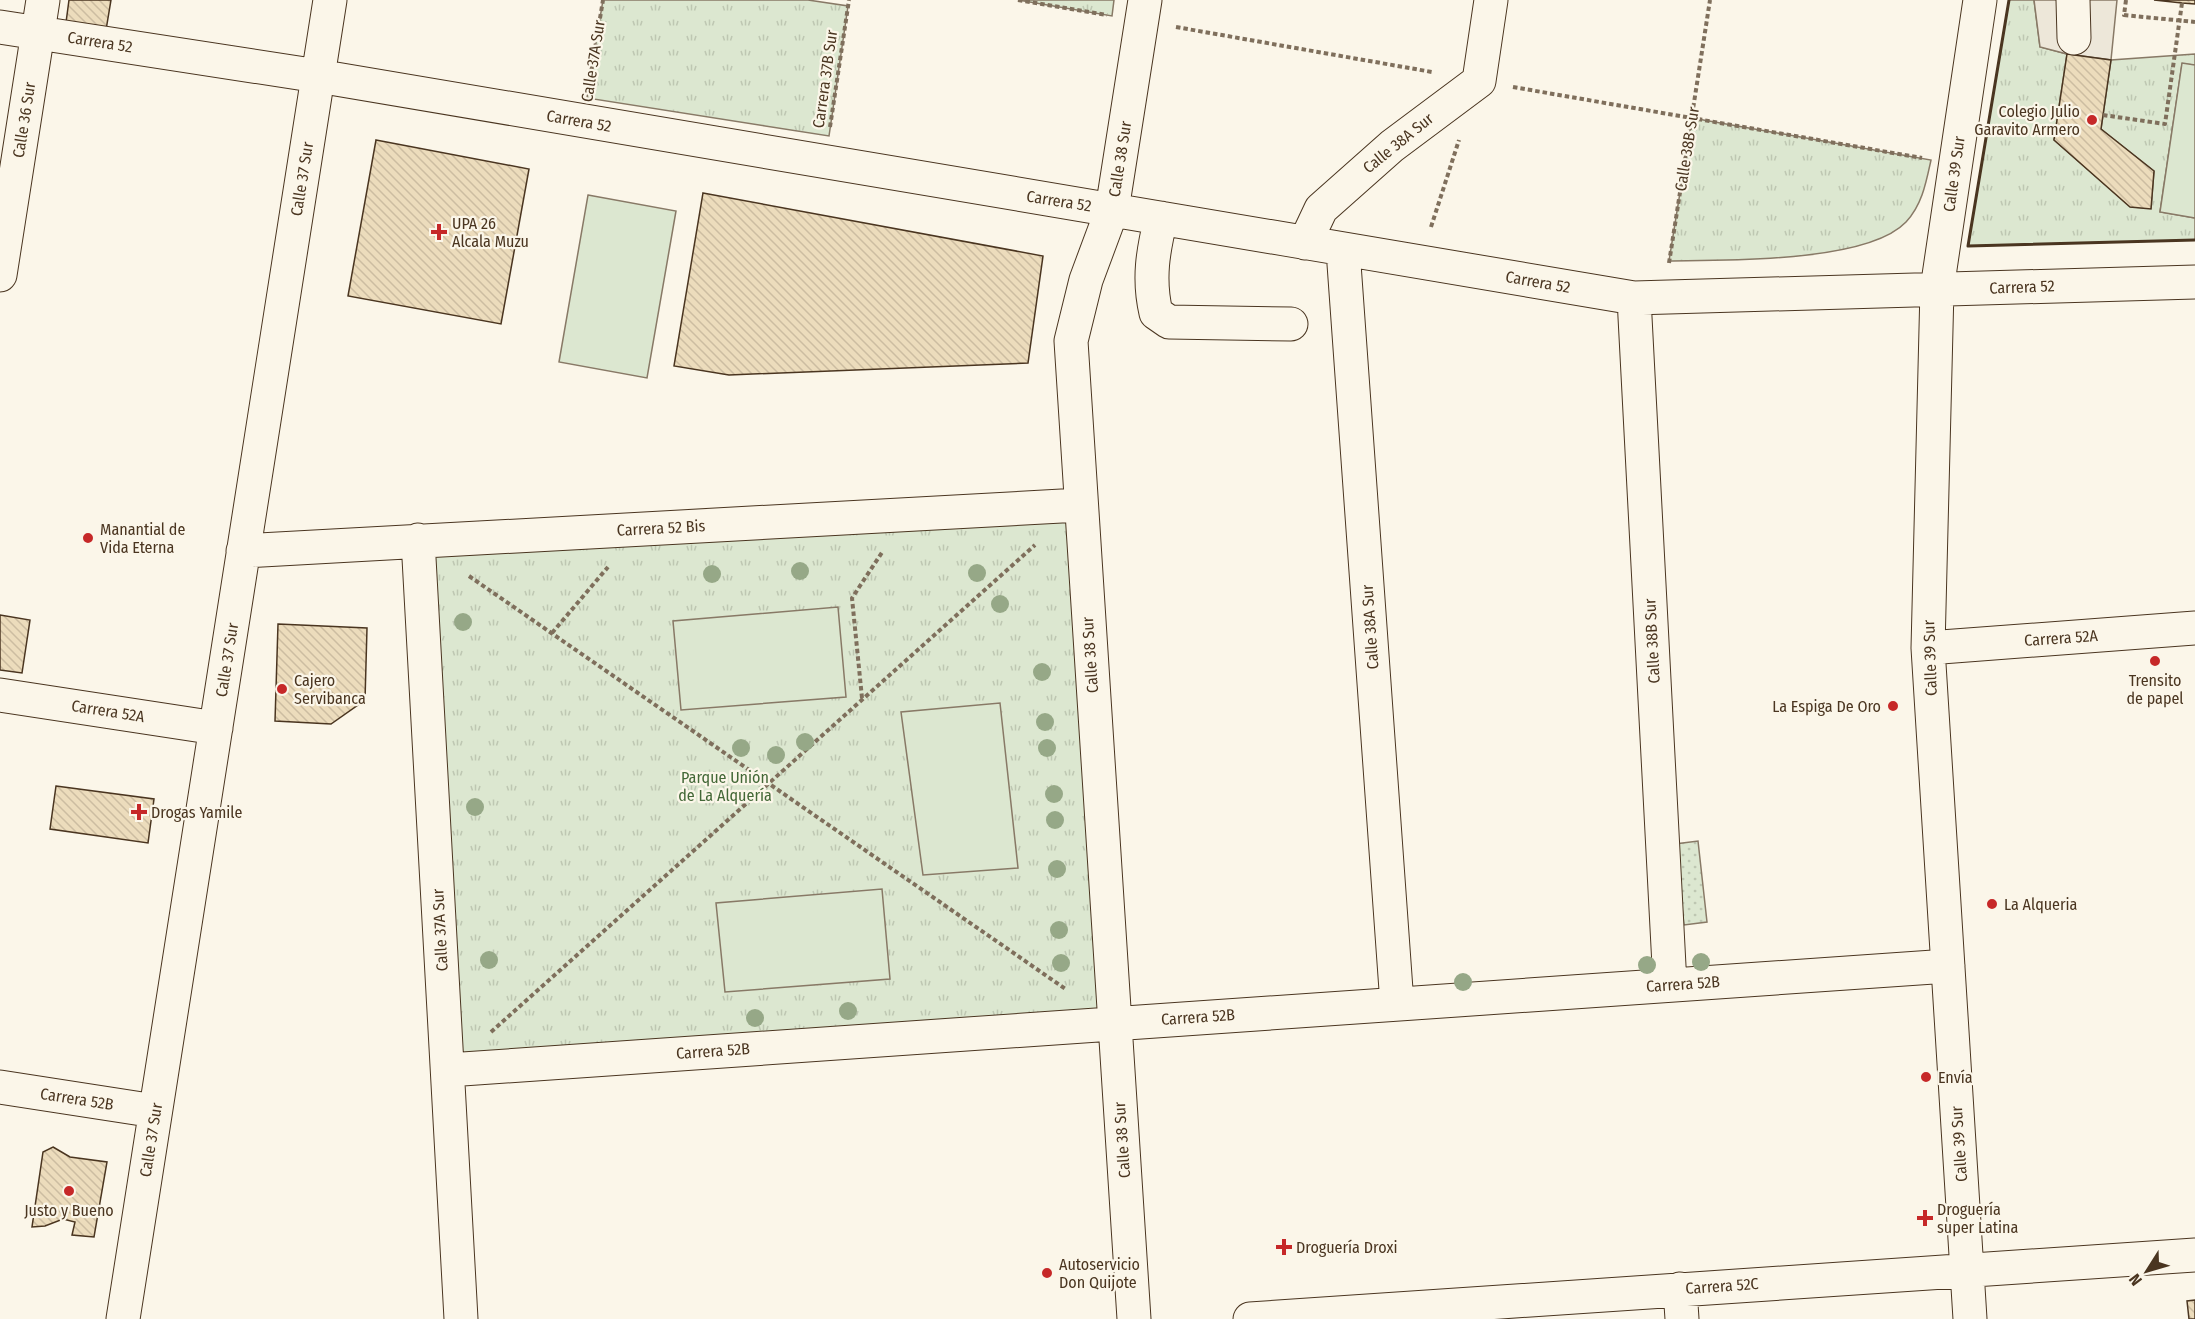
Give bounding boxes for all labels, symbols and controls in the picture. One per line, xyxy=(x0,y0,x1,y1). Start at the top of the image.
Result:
street label: Calle 37A Sur xyxy=(577,18,609,103)
street label: Carrera 52 xyxy=(66,28,134,56)
street label: Carrera 37B Sur xyxy=(809,28,841,129)
street label: Calle 36 Sur xyxy=(9,80,39,159)
place label: Colegio Julio Garavito Armero xyxy=(1974,102,2080,139)
street label: Calle 38B Sur xyxy=(1671,105,1703,193)
street label: Carrera 52 xyxy=(545,106,613,136)
street label: Calle 38A Sur xyxy=(1359,109,1437,177)
marker: Colegio Julio Garavito Armero xyxy=(2085,113,2099,127)
street label: Calle 38 Sur xyxy=(1105,119,1135,198)
street label: Calle 39 Sur xyxy=(1939,135,1969,213)
street label: Calle 37 Sur xyxy=(287,140,317,218)
street label: Carrera 52 xyxy=(1025,187,1093,215)
place label: UPA 26 Alcala Muzu xyxy=(452,214,529,251)
marker: UPA 26 Alcala Muzu xyxy=(430,223,448,241)
street label: Carrera 52 xyxy=(1504,267,1572,297)
street label: Carrera 52 xyxy=(1989,276,2055,298)
street label: Carrera 52 Bis xyxy=(616,516,706,540)
place label: Manantial de Vida Eterna xyxy=(100,520,185,557)
marker: Manantial de Vida Eterna xyxy=(81,531,95,545)
street label: Calle 38A Sur xyxy=(1358,584,1382,670)
street label: Calle 38B Sur xyxy=(1640,597,1664,684)
street label: Calle 38 Sur xyxy=(1078,616,1102,694)
street label: Calle 39 Sur xyxy=(1919,619,1941,696)
street label: Calle 37 Sur xyxy=(212,621,242,699)
street label: Carrera 52A xyxy=(2024,626,2099,650)
marker: Trensito de papel xyxy=(2148,654,2162,668)
place label: Cajero Servibanca xyxy=(294,671,366,708)
place label: Trensito de papel xyxy=(2126,671,2184,708)
marker: Cajero Servibanca xyxy=(275,682,289,696)
street label: Carrera 52A xyxy=(70,696,146,726)
place label: La Espiga De Oro xyxy=(1772,697,1881,716)
marker: La Espiga De Oro xyxy=(1886,699,1900,713)
park label: Parque Unión de La Alquería xyxy=(678,768,772,805)
place label: Drogas Yamile xyxy=(151,803,242,822)
marker: Drogas Yamile xyxy=(132,805,146,819)
street label: Calle 37A Sur xyxy=(428,888,452,972)
place label: La Alqueria xyxy=(2004,895,2078,914)
marker: La Alqueria xyxy=(1985,897,1999,911)
street label: Carrera 52B xyxy=(1645,972,1721,996)
street label: Carrera 52B xyxy=(1160,1005,1236,1029)
street label: Carrera 52B xyxy=(675,1039,751,1063)
place label: Envía xyxy=(1938,1068,1973,1087)
marker: Envía xyxy=(1919,1070,1933,1084)
street label: Carrera 52B xyxy=(39,1084,115,1114)
street label: Calle 37 Sur xyxy=(136,1101,166,1179)
street label: Calle 38 Sur xyxy=(1110,1101,1134,1179)
street label: Calle 39 Sur xyxy=(1947,1105,1971,1183)
marker: Justo y Bueno xyxy=(62,1184,76,1198)
place label: Droguería super Latina xyxy=(1937,1200,2018,1237)
place label: Justo y Bueno xyxy=(24,1201,114,1220)
marker: Droguería super Latina xyxy=(1918,1211,1932,1225)
place label: Droguería Droxi xyxy=(1296,1238,1397,1257)
marker: Droguería Droxi xyxy=(1277,1240,1291,1254)
north arrow xyxy=(2117,1241,2177,1301)
place label: Autoservicio Don Quijote xyxy=(1059,1255,1140,1292)
marker: Autoservicio Don Quijote xyxy=(1040,1266,1054,1280)
text: N xyxy=(2125,1270,2146,1289)
street label: Carrera 52C xyxy=(1685,1274,1759,1298)

